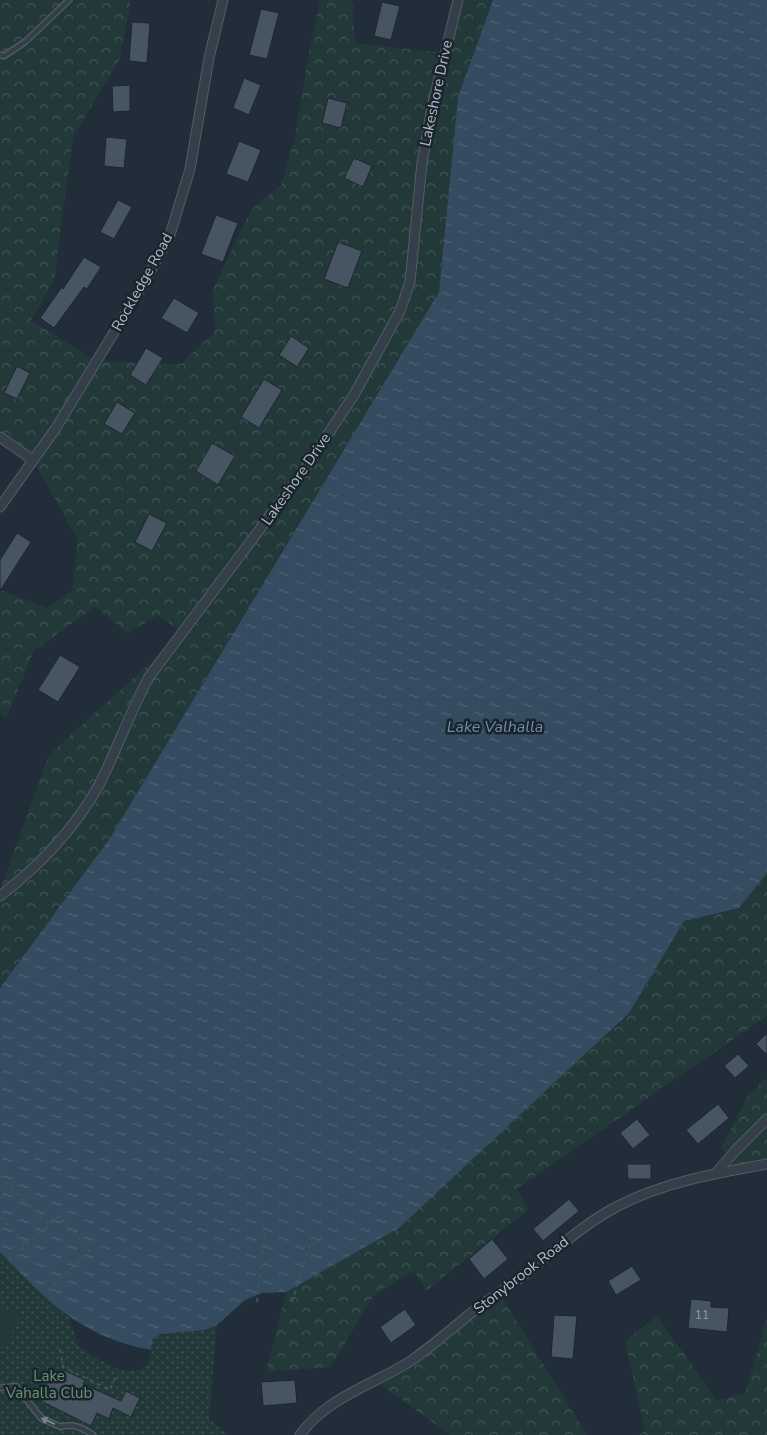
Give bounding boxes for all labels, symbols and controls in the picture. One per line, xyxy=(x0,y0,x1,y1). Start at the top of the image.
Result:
street label: Lakeshore Drive xyxy=(415,38,457,148)
street label: Rockledge Road xyxy=(107,229,177,335)
street label: Lakeshore Drive xyxy=(257,429,335,529)
water label: Lake Valhalla xyxy=(447,716,543,738)
street label: Stonybrook Road xyxy=(469,1231,573,1319)
house number: 11 xyxy=(695,1307,709,1323)
park label: Lake Vahalla Club xyxy=(5,1366,92,1403)
one-way arrow xyxy=(41,1417,56,1426)

